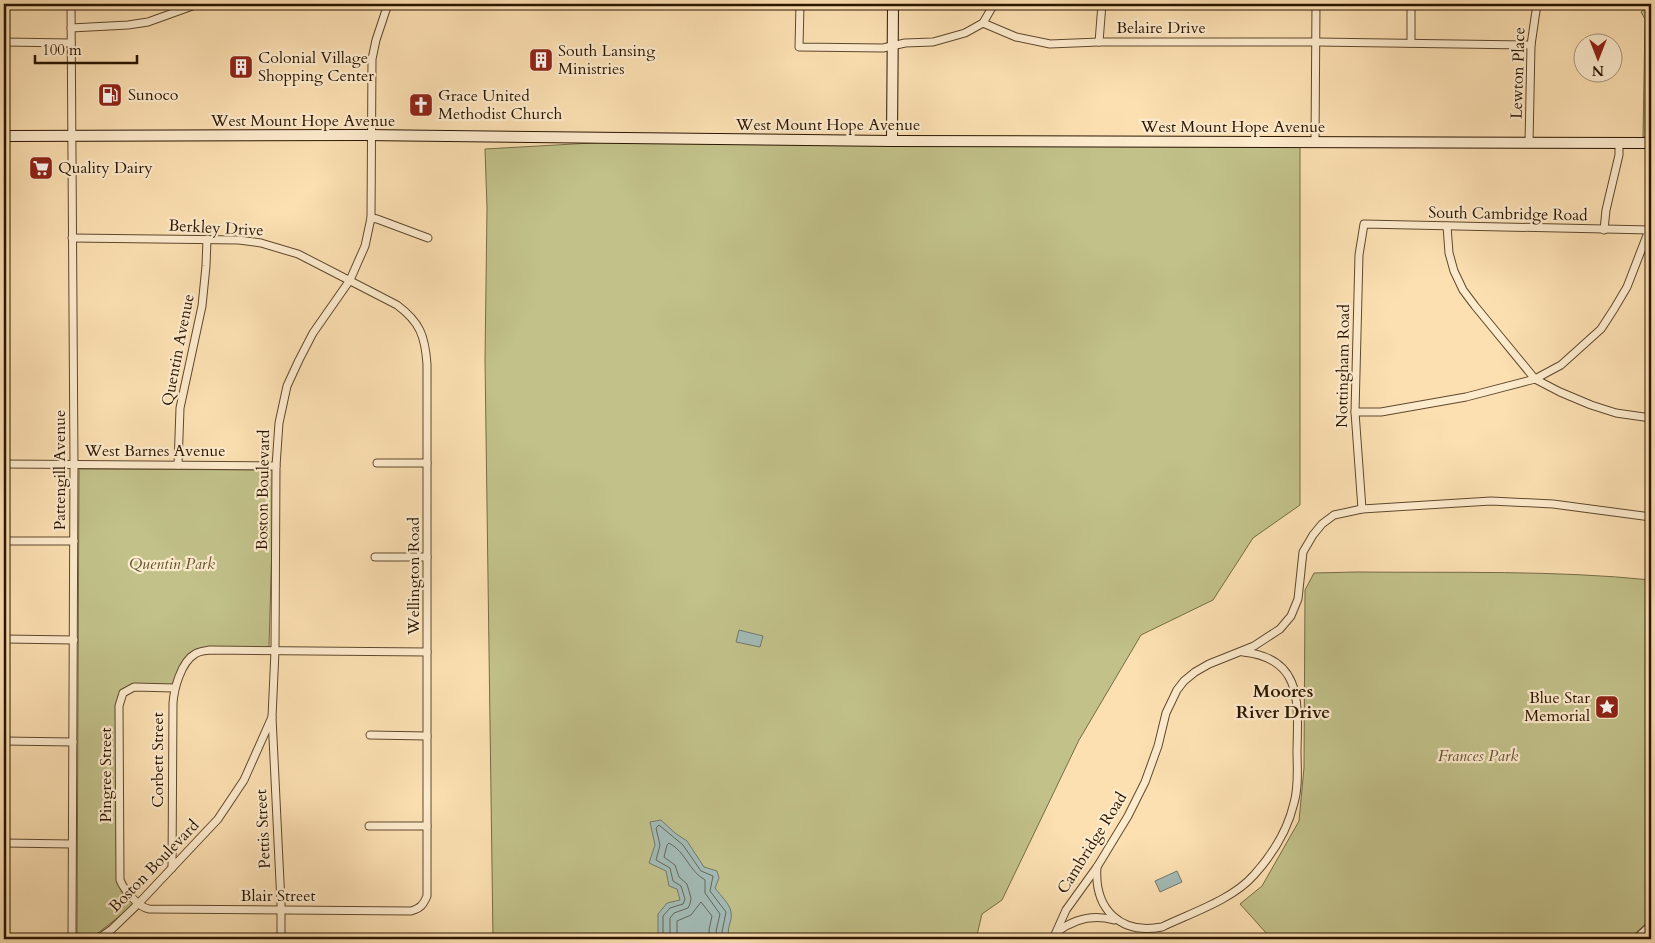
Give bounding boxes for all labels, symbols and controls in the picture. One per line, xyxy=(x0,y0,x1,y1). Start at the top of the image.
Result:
street label: Belaire Drive xyxy=(1116,17,1206,39)
street label: Lewton Place xyxy=(1505,27,1531,119)
scale bar xyxy=(35,32,138,64)
north arrow xyxy=(1572,32,1622,82)
text: 100 m xyxy=(42,40,82,60)
place label: South Lansing Ministries xyxy=(558,40,655,80)
place label: Colonial Village Shopping Center xyxy=(258,47,374,87)
building icon: South Lansing Ministries xyxy=(528,47,554,73)
building icon: Colonial Village Shopping Center xyxy=(228,54,254,80)
text: N xyxy=(1592,61,1604,80)
fuel station icon: Sunoco xyxy=(97,82,123,108)
place label: Sunoco xyxy=(128,84,179,106)
place label: Grace United Methodist Church xyxy=(438,85,562,125)
church icon: Grace United Methodist Church xyxy=(408,92,434,118)
street label: West Mount Hope Avenue xyxy=(210,110,395,132)
street label: West Mount Hope Avenue xyxy=(735,114,920,136)
street label: West Mount Hope Avenue xyxy=(1140,116,1325,138)
supermarket icon: Quality Dairy xyxy=(28,155,54,181)
place label: Quality Dairy xyxy=(58,157,153,179)
street label: South Cambridge Road xyxy=(1428,202,1588,226)
street label: Berkley Drive xyxy=(168,215,264,241)
street label: Quentin Avenue xyxy=(156,292,200,408)
street label: Nottingham Road xyxy=(1331,304,1355,428)
street label: Pattengill Avenue xyxy=(49,410,71,530)
street label: Boston Boulevard xyxy=(251,429,275,551)
street label: West Barnes Avenue xyxy=(83,440,226,462)
street label: Wellington Road xyxy=(403,517,425,636)
park label: Quentin Park xyxy=(129,553,215,575)
district label: Moores River Drive xyxy=(1236,679,1330,725)
place label: Blue Star Memorial xyxy=(1524,687,1590,727)
place icon: Blue Star Memorial xyxy=(1594,694,1620,720)
street label: Corbett Street xyxy=(147,712,169,808)
street label: Pingree Street xyxy=(95,727,117,823)
park label: Frances Park xyxy=(1438,745,1518,767)
street label: Cambridge Road xyxy=(1052,788,1132,898)
street label: Pettis Street xyxy=(250,789,276,869)
street label: Boston Boulevard xyxy=(104,815,204,917)
street label: Blair Street xyxy=(241,885,315,907)

